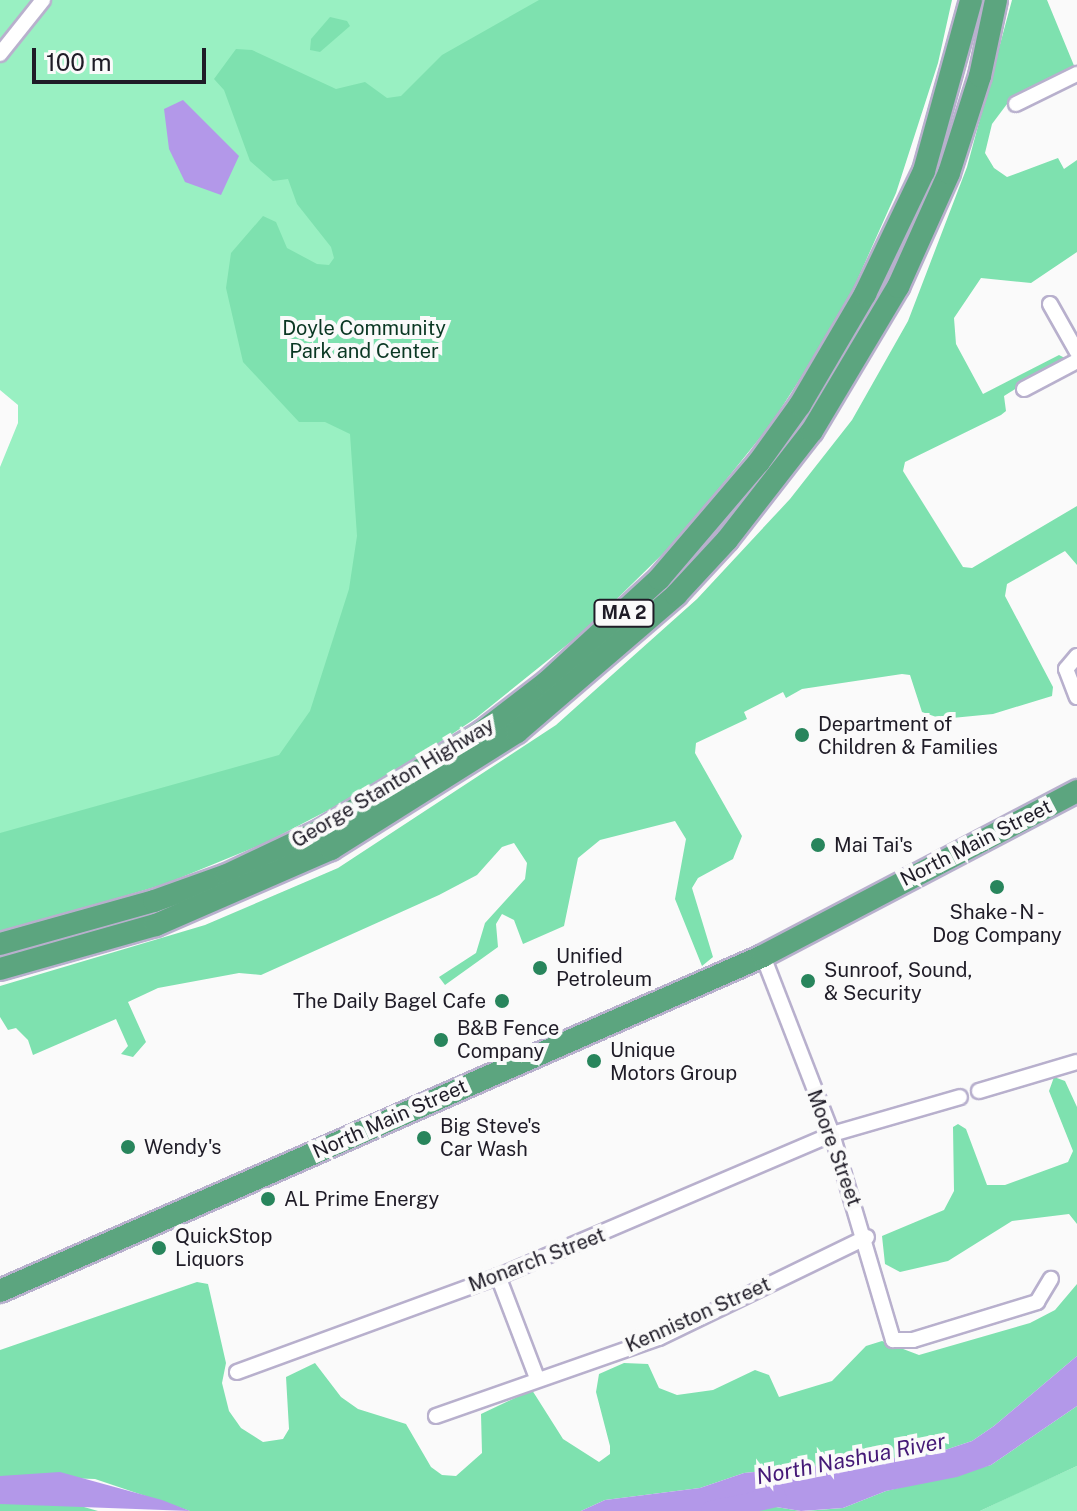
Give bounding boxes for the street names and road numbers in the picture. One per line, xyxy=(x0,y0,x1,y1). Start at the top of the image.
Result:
road number: MA 2 xyxy=(592,599,656,627)
street label: George Stanton Highway xyxy=(287,713,499,853)
street label: North Main Street xyxy=(896,795,1056,891)
street label: North Main Street xyxy=(309,1074,471,1164)
street label: Moore Street xyxy=(802,1086,866,1210)
street label: Monarch Street xyxy=(465,1223,609,1297)
street label: Kenniston Street xyxy=(622,1272,774,1358)

